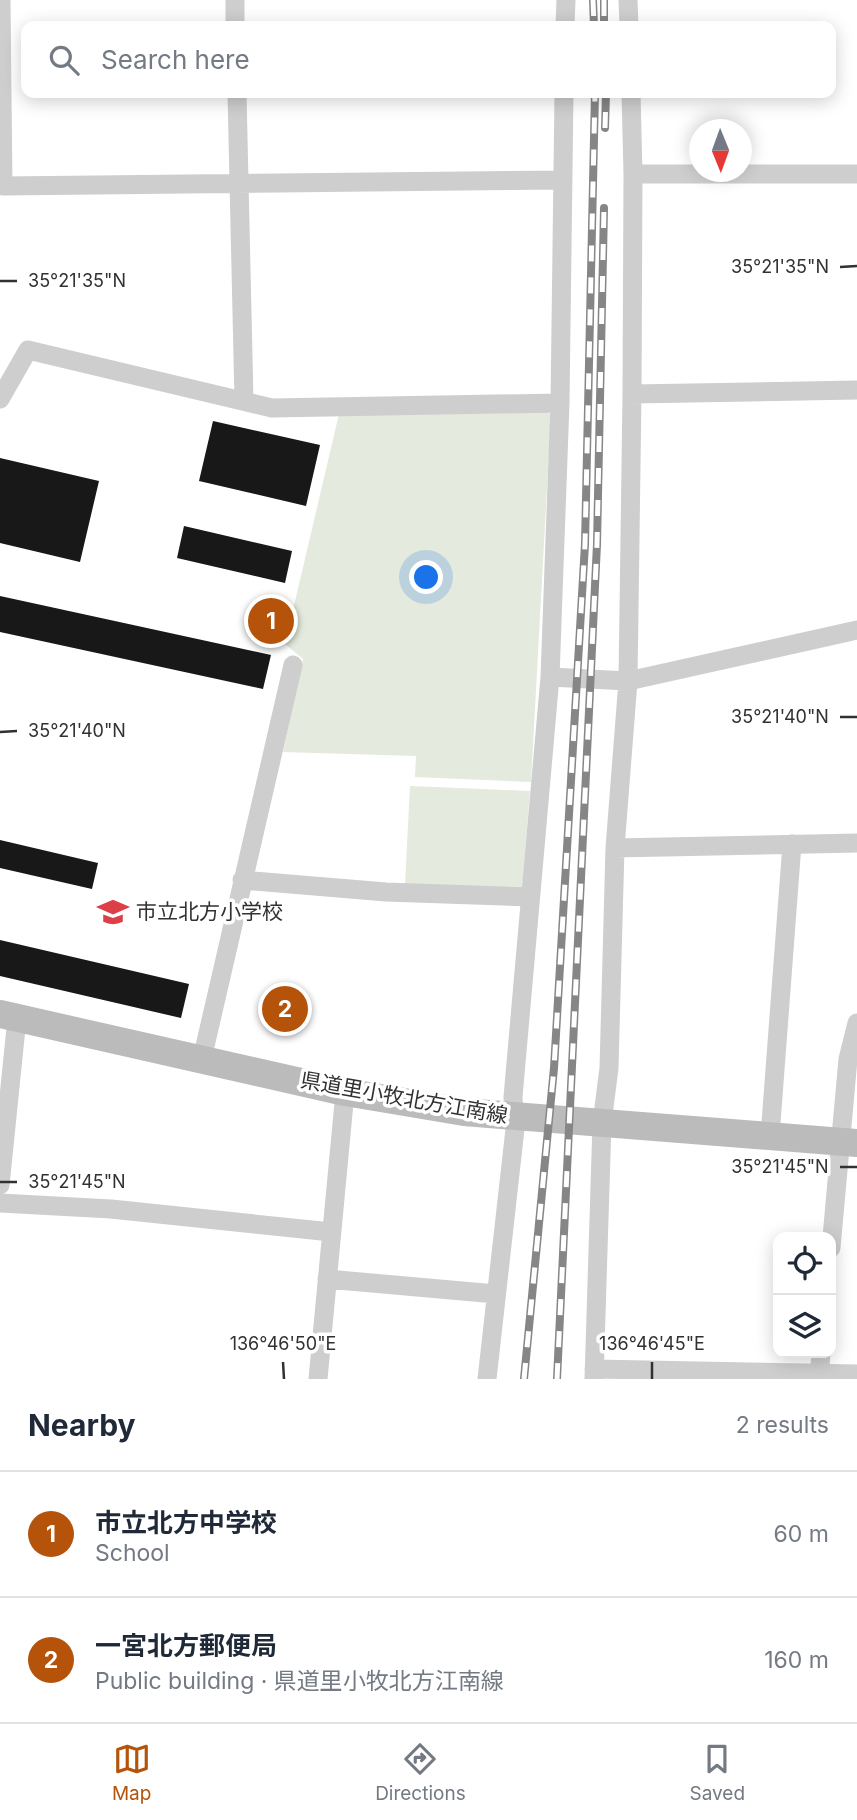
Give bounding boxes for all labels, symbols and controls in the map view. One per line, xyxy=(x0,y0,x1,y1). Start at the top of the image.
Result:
search box xyxy=(21,21,836,98)
icon: search xyxy=(45,41,83,79)
text: Search here xyxy=(101,44,250,75)
north arrow xyxy=(689,119,752,182)
text: 35°21'35"N xyxy=(731,256,829,277)
text: 35°21'35"N xyxy=(28,270,126,291)
your location xyxy=(409,560,443,594)
pin: 1 xyxy=(248,595,294,647)
text: 35°21'40"N xyxy=(731,706,829,727)
text: 35°21'40"N xyxy=(28,720,126,741)
school or university icon: 市立北方小学校 xyxy=(96,895,130,929)
place label: 市立北方小学校 xyxy=(136,899,283,924)
pin: 2 xyxy=(262,983,308,1035)
street label: 県道里小牧北方江南線 xyxy=(299,1067,510,1128)
text: 35°21'45"N xyxy=(731,1156,829,1177)
text: 35°21'45"N xyxy=(28,1171,126,1192)
map controls xyxy=(773,1232,836,1358)
button: locate xyxy=(773,1232,836,1295)
button: layers xyxy=(773,1295,836,1358)
text: 136°46'50"E xyxy=(230,1333,336,1354)
text: 136°46'45"E xyxy=(599,1333,705,1354)
text: Nearby xyxy=(28,1407,136,1443)
text: 2 results xyxy=(736,1411,829,1439)
text: 市立北方中学校 xyxy=(95,1507,277,1538)
text: 1 xyxy=(46,1520,56,1548)
text: 60 m xyxy=(774,1520,829,1548)
text: School xyxy=(95,1539,170,1567)
text: 一宮北方郵便局 xyxy=(95,1630,277,1661)
text: 2 xyxy=(44,1646,58,1674)
text: 160 m xyxy=(764,1646,829,1674)
text: Public building · 県道里小牧北方江南線 xyxy=(95,1667,504,1695)
tab: Map xyxy=(112,1740,151,1805)
tab: Directions xyxy=(375,1740,466,1805)
tab: Saved xyxy=(689,1740,745,1805)

